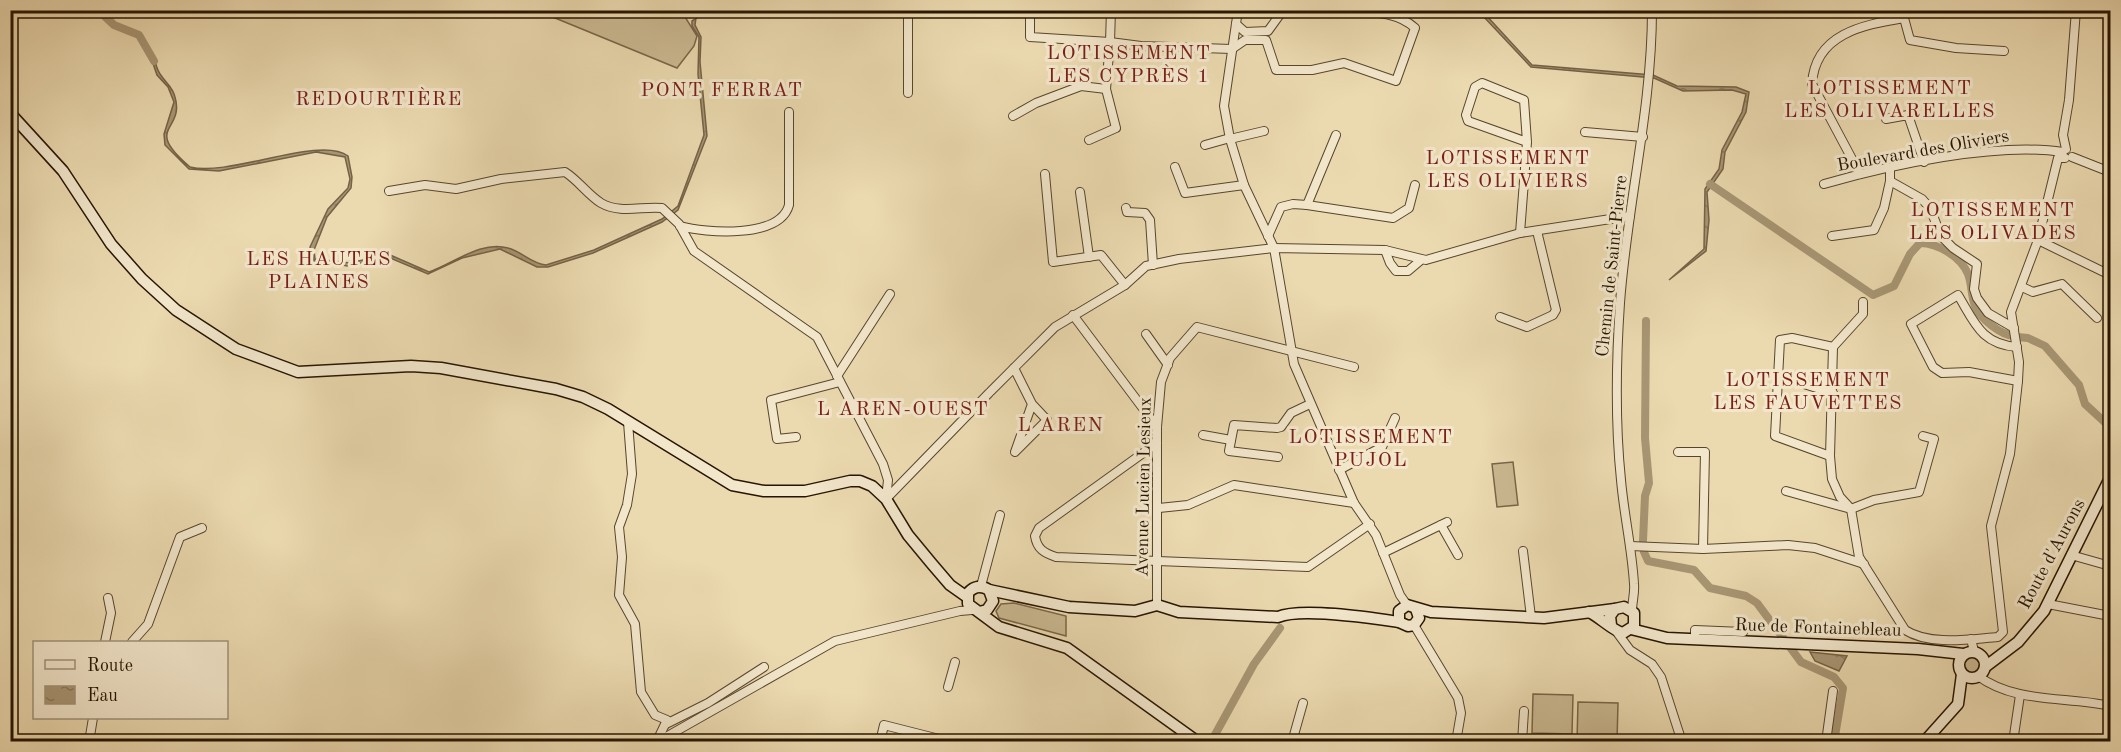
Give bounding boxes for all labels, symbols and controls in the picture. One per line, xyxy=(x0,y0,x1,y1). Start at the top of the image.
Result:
district label: LOTISSEMENT LES CYPRÈS 1 xyxy=(1047,44,1211,87)
district label: LOTISSEMENT LES OLIVARELLES xyxy=(1784,79,1996,122)
district label: PONT FERRAT xyxy=(640,81,804,101)
district label: REDOURTIÈRE xyxy=(295,87,463,110)
street label: Boulevard des Oliviers xyxy=(1836,127,2011,175)
district label: LOTISSEMENT LES OLIVIERS xyxy=(1426,149,1590,192)
street label: Chemin de Saint-Pierre xyxy=(1593,174,1631,358)
district label: LOTISSEMENT LES OLIVADES xyxy=(1909,201,2077,244)
district label: LES HAUTES PLAINES xyxy=(246,250,392,293)
district label: LOTISSEMENT LES FAUVETTES xyxy=(1713,371,1903,414)
street label: Avenue Lucien Lesieux xyxy=(1133,397,1155,577)
district label: L AREN-OUEST xyxy=(817,400,989,420)
district label: L AREN xyxy=(1018,416,1104,436)
district label: LOTISSEMENT PUJOL xyxy=(1289,428,1453,471)
street label: Route d'Aurons xyxy=(2015,496,2089,612)
street label: Rue de Fontainebleau xyxy=(1734,616,1902,640)
legend xyxy=(33,641,228,719)
text: Route xyxy=(87,657,133,675)
text: Eau xyxy=(87,687,118,705)

